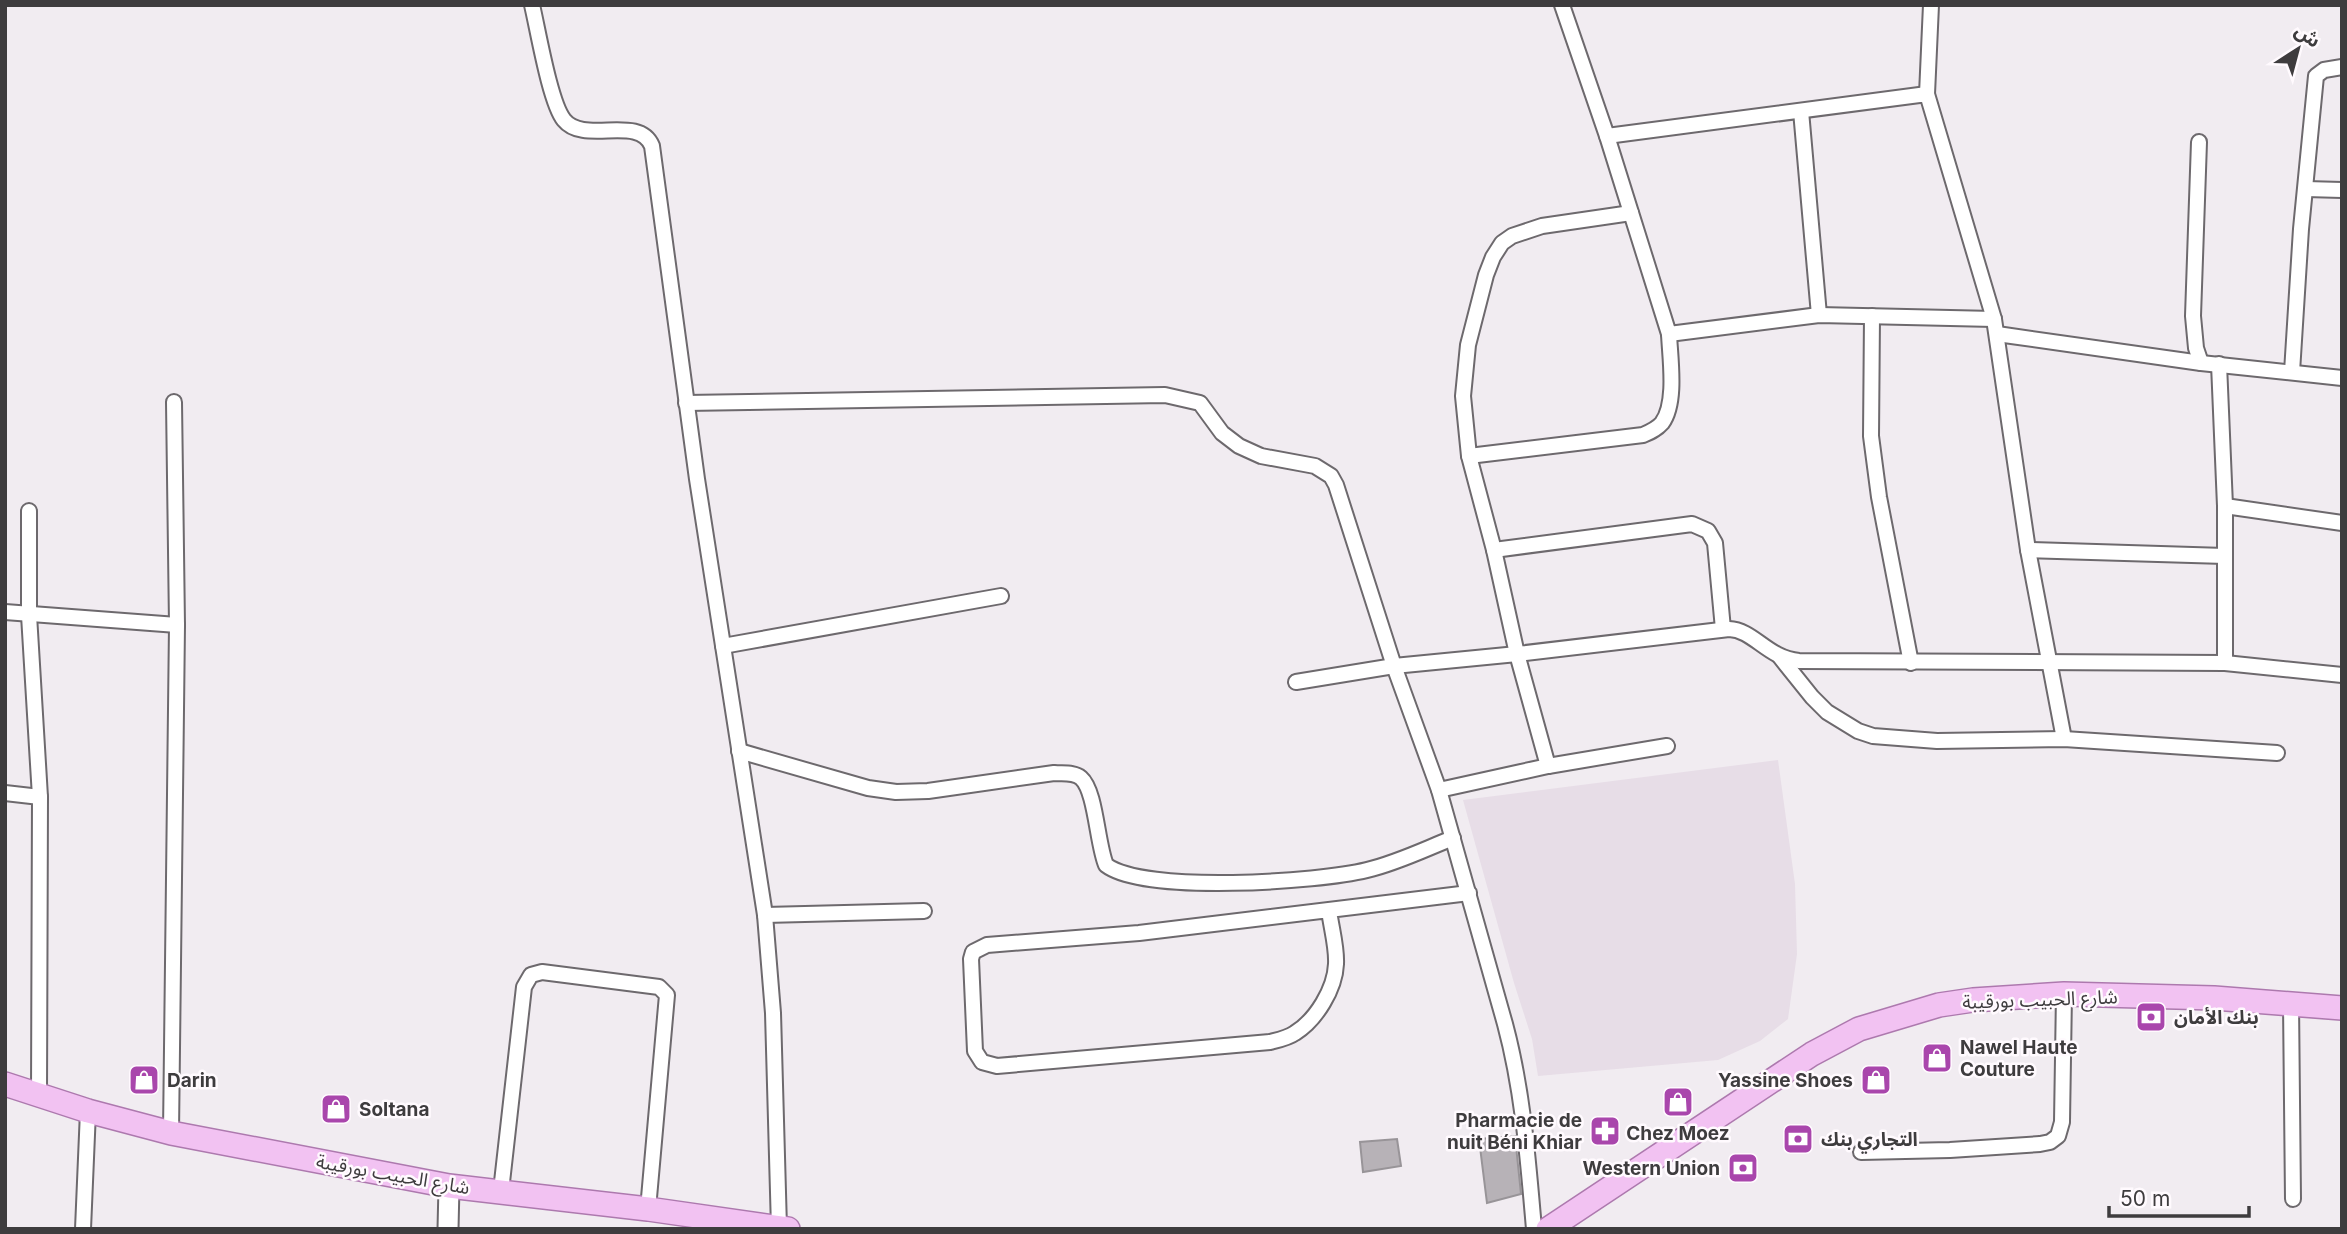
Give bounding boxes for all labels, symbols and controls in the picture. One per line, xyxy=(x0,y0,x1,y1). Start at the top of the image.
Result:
north arrow xyxy=(2263,14,2333,84)
text: ش xyxy=(2290,19,2325,53)
street label: شارع الحبيب بورقيبة xyxy=(1962,985,2118,1016)
bank icon: بنك الأمان xyxy=(2134,1000,2168,1034)
place label: بنك الأمان xyxy=(2174,1006,2259,1029)
place label: Nawel Haute Couture xyxy=(1960,1036,2078,1081)
shop icon: Nawel Haute Couture xyxy=(1920,1041,1954,1075)
shop icon: Darin xyxy=(127,1063,161,1097)
shop icon: Yassine Shoes xyxy=(1859,1063,1893,1097)
place label: Darin xyxy=(167,1069,217,1092)
place label: Yassine Shoes xyxy=(1718,1069,1853,1092)
shop icon: Chez Moez xyxy=(1661,1085,1695,1119)
shop icon: Soltana xyxy=(319,1092,353,1126)
place label: Soltana xyxy=(359,1098,429,1121)
place label: Pharmacie de nuit Béni Khiar xyxy=(1447,1109,1582,1154)
pharmacy icon: Pharmacie de nuit Béni Khiar xyxy=(1588,1114,1622,1148)
place label: Chez Moez xyxy=(1626,1122,1730,1145)
bank icon: التجاري بنك xyxy=(1781,1122,1815,1156)
place label: التجاري بنك xyxy=(1821,1128,1918,1154)
street label: شارع الحبيب بورقيبة xyxy=(314,1150,471,1201)
bank icon: Western Union xyxy=(1726,1151,1760,1185)
place label: Western Union xyxy=(1583,1157,1720,1180)
scale bar xyxy=(2109,1174,2249,1218)
text: 50 m xyxy=(2120,1186,2170,1211)

